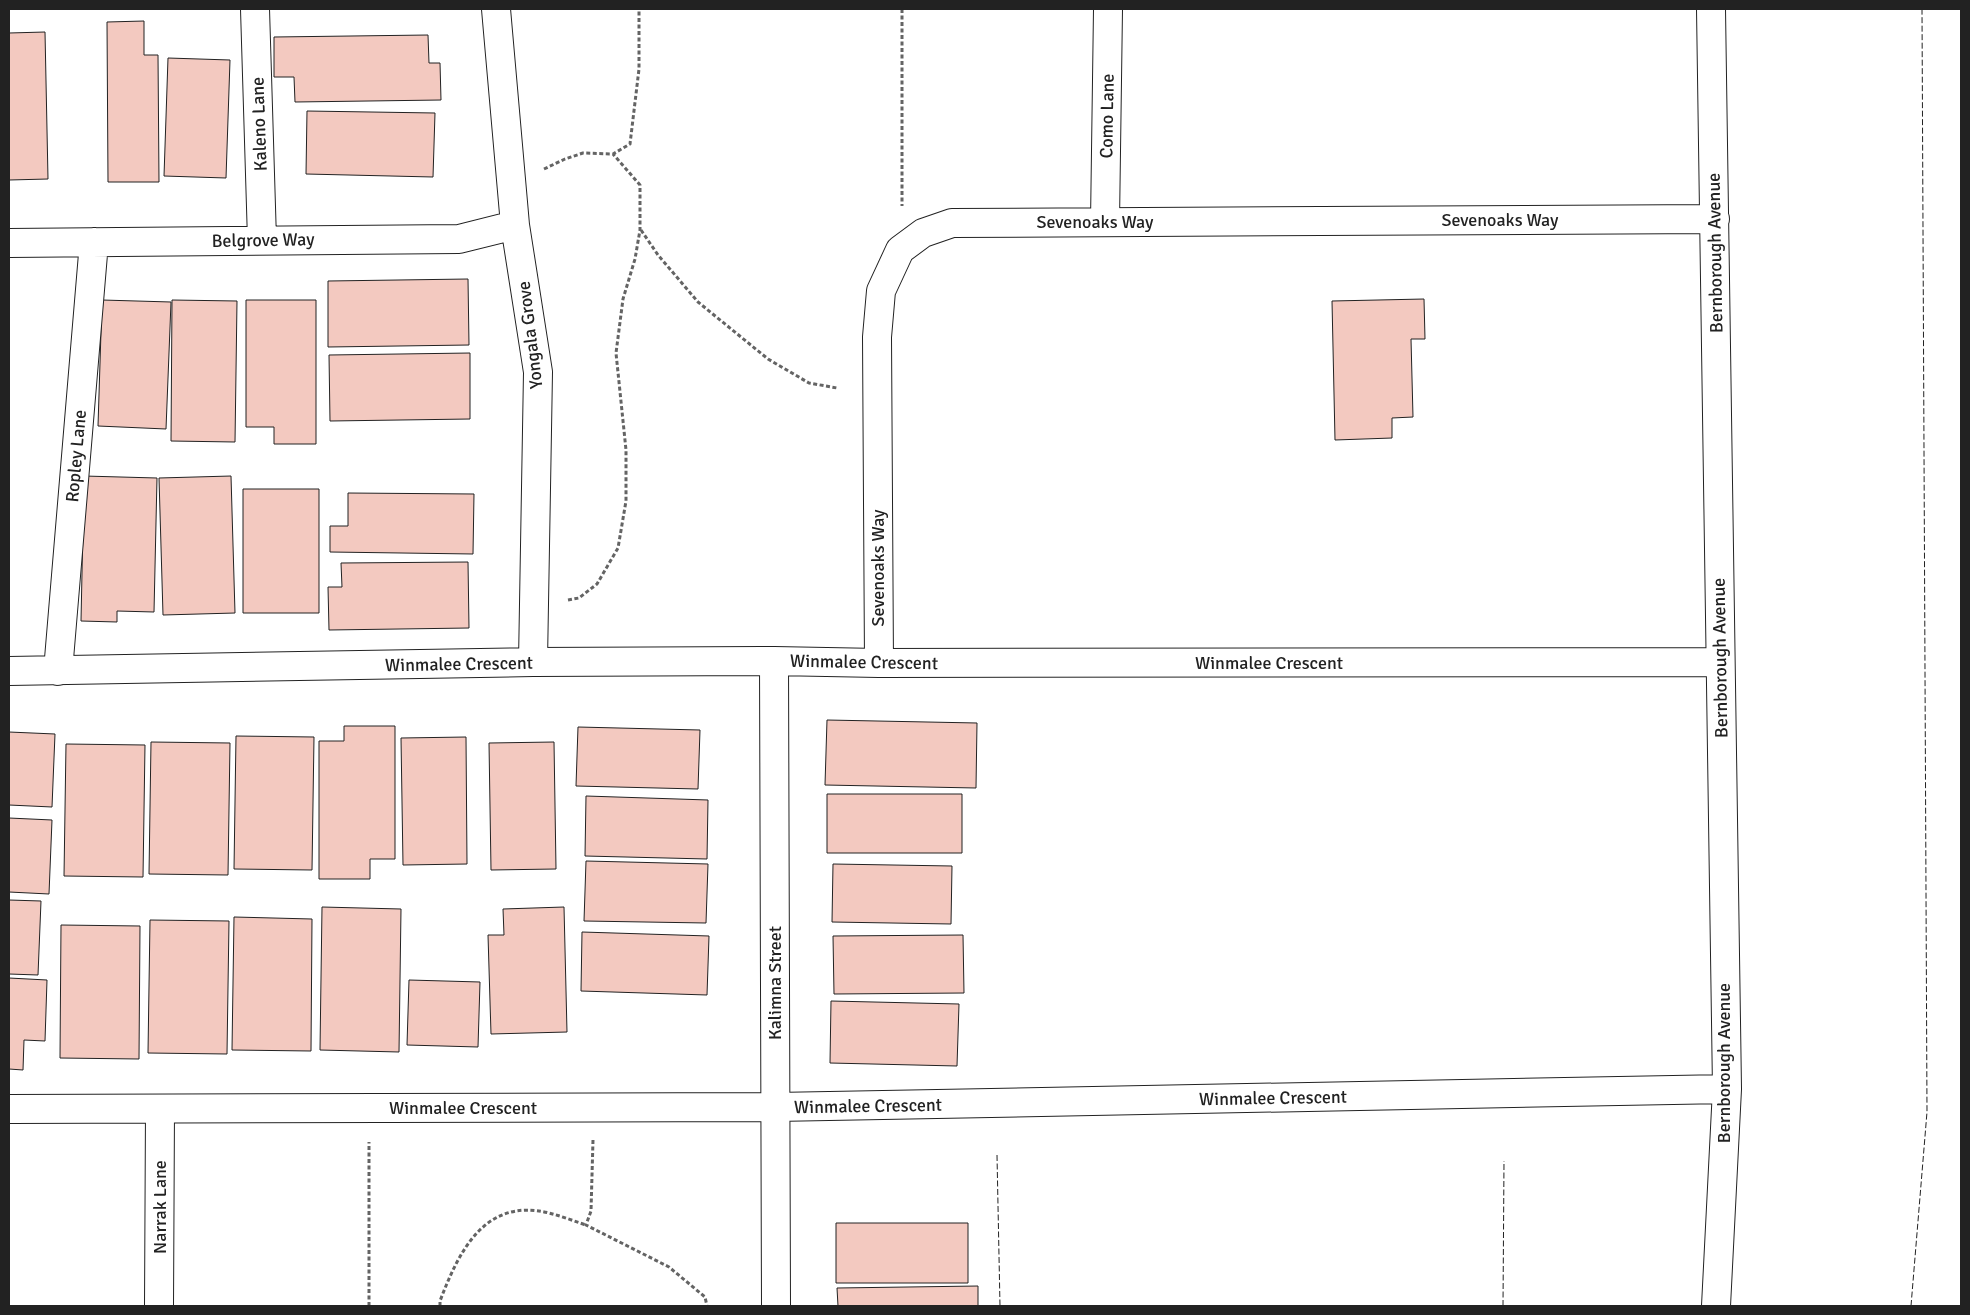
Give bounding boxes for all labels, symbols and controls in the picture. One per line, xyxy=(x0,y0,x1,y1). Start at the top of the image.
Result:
street label: Como Lane xyxy=(1095,73,1119,159)
street label: Kaleno Lane xyxy=(246,77,272,171)
street label: Bernborough Avenue xyxy=(1703,173,1727,333)
street label: Sevenoaks Way xyxy=(1442,209,1559,231)
street label: Sevenoaks Way xyxy=(1037,211,1154,233)
street label: Belgrove Way xyxy=(211,228,315,252)
street label: Yongala Grove xyxy=(512,280,548,390)
street label: Ropley Lane xyxy=(61,409,91,503)
street label: Sevenoaks Way xyxy=(867,509,889,626)
street label: Bernborough Avenue xyxy=(1708,578,1732,738)
street label: Winmalee Crescent xyxy=(790,650,938,674)
street label: Winmalee Crescent xyxy=(385,652,533,676)
street label: Winmalee Crescent xyxy=(1195,652,1343,674)
street label: Kalimna Street xyxy=(764,926,786,1040)
street label: Bernborough Avenue xyxy=(1713,983,1735,1143)
street label: Winmalee Crescent xyxy=(1199,1086,1347,1110)
street label: Winmalee Crescent xyxy=(794,1094,942,1118)
street label: Winmalee Crescent xyxy=(389,1097,537,1119)
street label: Narrak Lane xyxy=(149,1160,171,1254)

